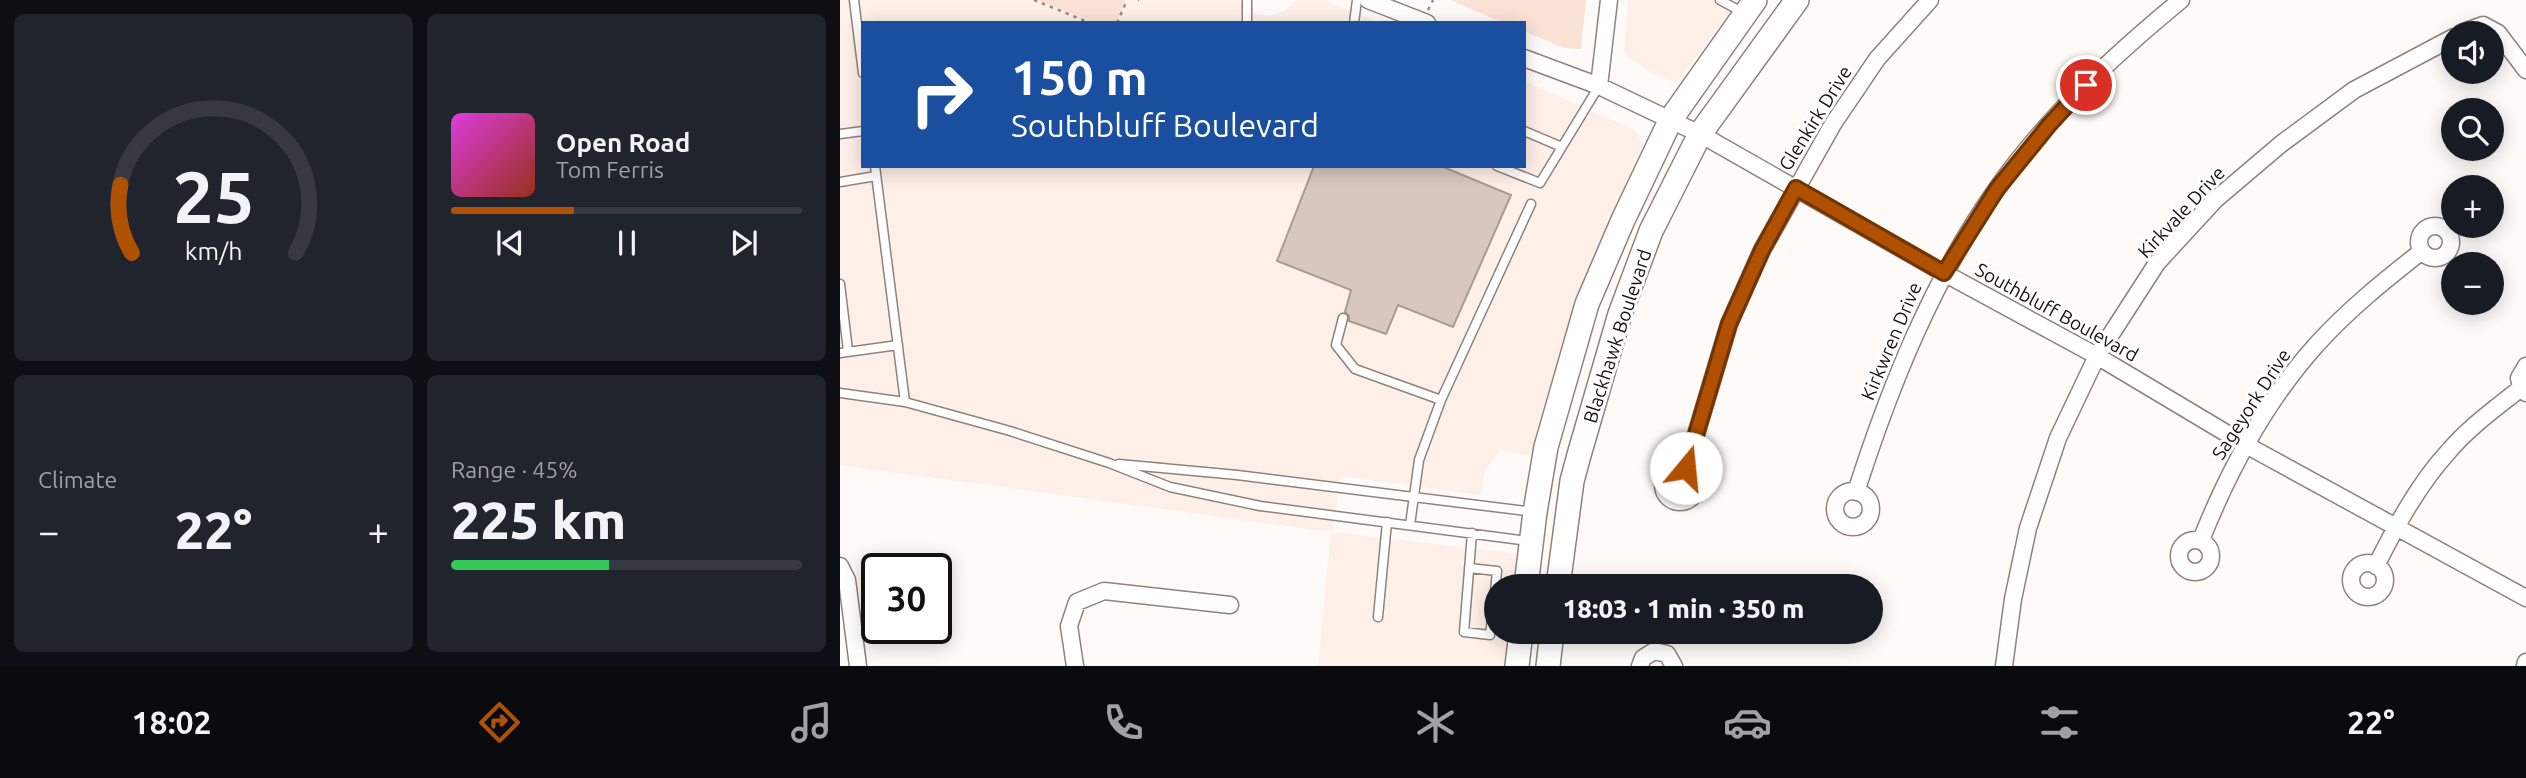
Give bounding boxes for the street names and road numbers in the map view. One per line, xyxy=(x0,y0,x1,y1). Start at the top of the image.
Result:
street label: Glenkirk Drive xyxy=(1774,62,1856,174)
street label: Kirkvale Drive xyxy=(2133,162,2229,262)
street label: Blackhawk Boulevard xyxy=(1579,246,1655,426)
street label: Southbluff Boulevard xyxy=(1972,258,2142,366)
street label: Kirkwren Drive xyxy=(1856,279,1926,403)
street label: Sageyork Drive xyxy=(2207,345,2295,463)

